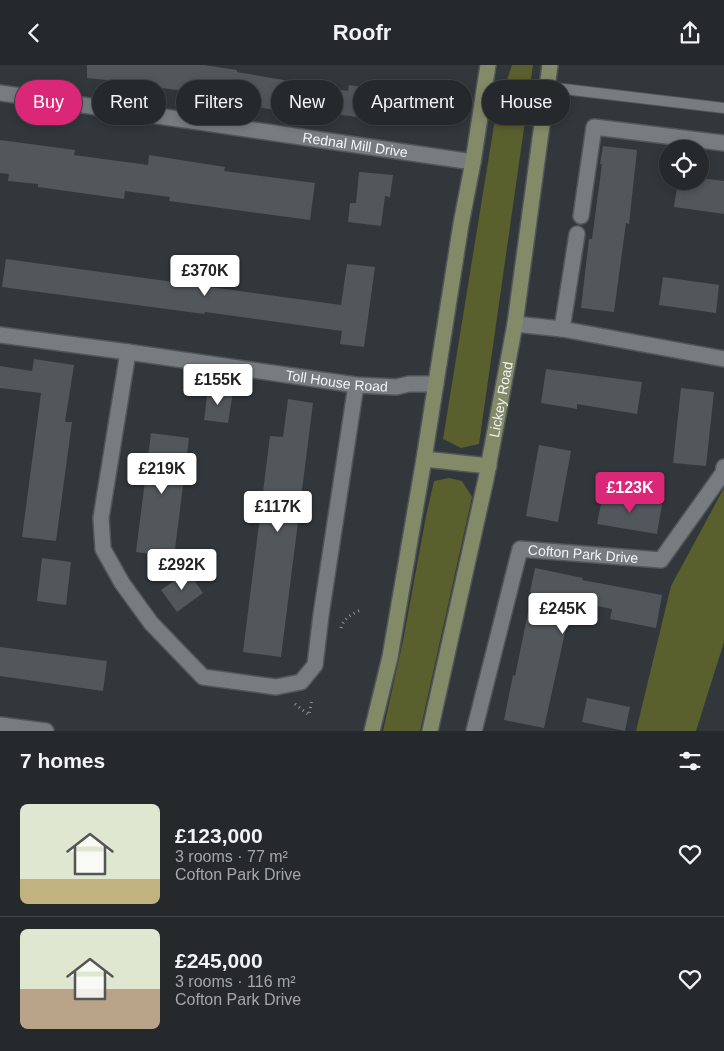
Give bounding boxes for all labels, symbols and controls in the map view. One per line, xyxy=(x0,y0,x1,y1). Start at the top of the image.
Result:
icon: back xyxy=(20,19,48,47)
icon: share xyxy=(676,19,704,47)
text: Roofr xyxy=(333,20,391,45)
chip: Buy xyxy=(15,80,82,125)
chip: Rent xyxy=(92,80,166,125)
chip: Filters xyxy=(176,80,261,125)
chip: New xyxy=(271,80,343,125)
chip: Apartment xyxy=(353,80,472,125)
chip: House xyxy=(482,80,570,125)
street label: Rednal Mill Drive xyxy=(302,129,409,160)
map controls xyxy=(659,140,709,190)
button: locate xyxy=(659,140,709,190)
pin: £370K xyxy=(170,255,240,297)
text: £370K xyxy=(181,262,229,279)
street label: Lickey Road xyxy=(486,360,516,439)
pin: £155K xyxy=(183,363,253,406)
street label: Toll House Road xyxy=(285,367,388,395)
text: £155K xyxy=(194,371,242,388)
pin: £219K xyxy=(127,453,197,495)
text: £219K xyxy=(138,460,186,477)
pin: £123K xyxy=(595,471,665,514)
text: £123K xyxy=(606,479,654,496)
pin: £117K xyxy=(243,491,313,533)
text: £117K xyxy=(255,498,301,515)
street label: Cofton Park Drive xyxy=(527,542,639,566)
pin: £292K xyxy=(147,549,217,591)
text: £292K xyxy=(158,556,206,573)
pin: £245K xyxy=(528,593,598,635)
text: £245K xyxy=(539,600,587,617)
icon: filters xyxy=(676,747,704,775)
text: 7 homes xyxy=(20,749,105,772)
icon: home xyxy=(60,824,120,884)
text: £123,000 xyxy=(175,824,263,847)
icon: heart xyxy=(676,840,704,868)
text: 3 rooms · 77 m² xyxy=(175,848,288,865)
text: Cofton Park Drive xyxy=(175,866,301,883)
icon: home xyxy=(60,949,120,1009)
text: £245,000 xyxy=(175,949,263,972)
icon: heart xyxy=(676,965,704,993)
text: 3 rooms · 116 m² xyxy=(175,973,296,990)
text: Cofton Park Drive xyxy=(175,991,301,1008)

